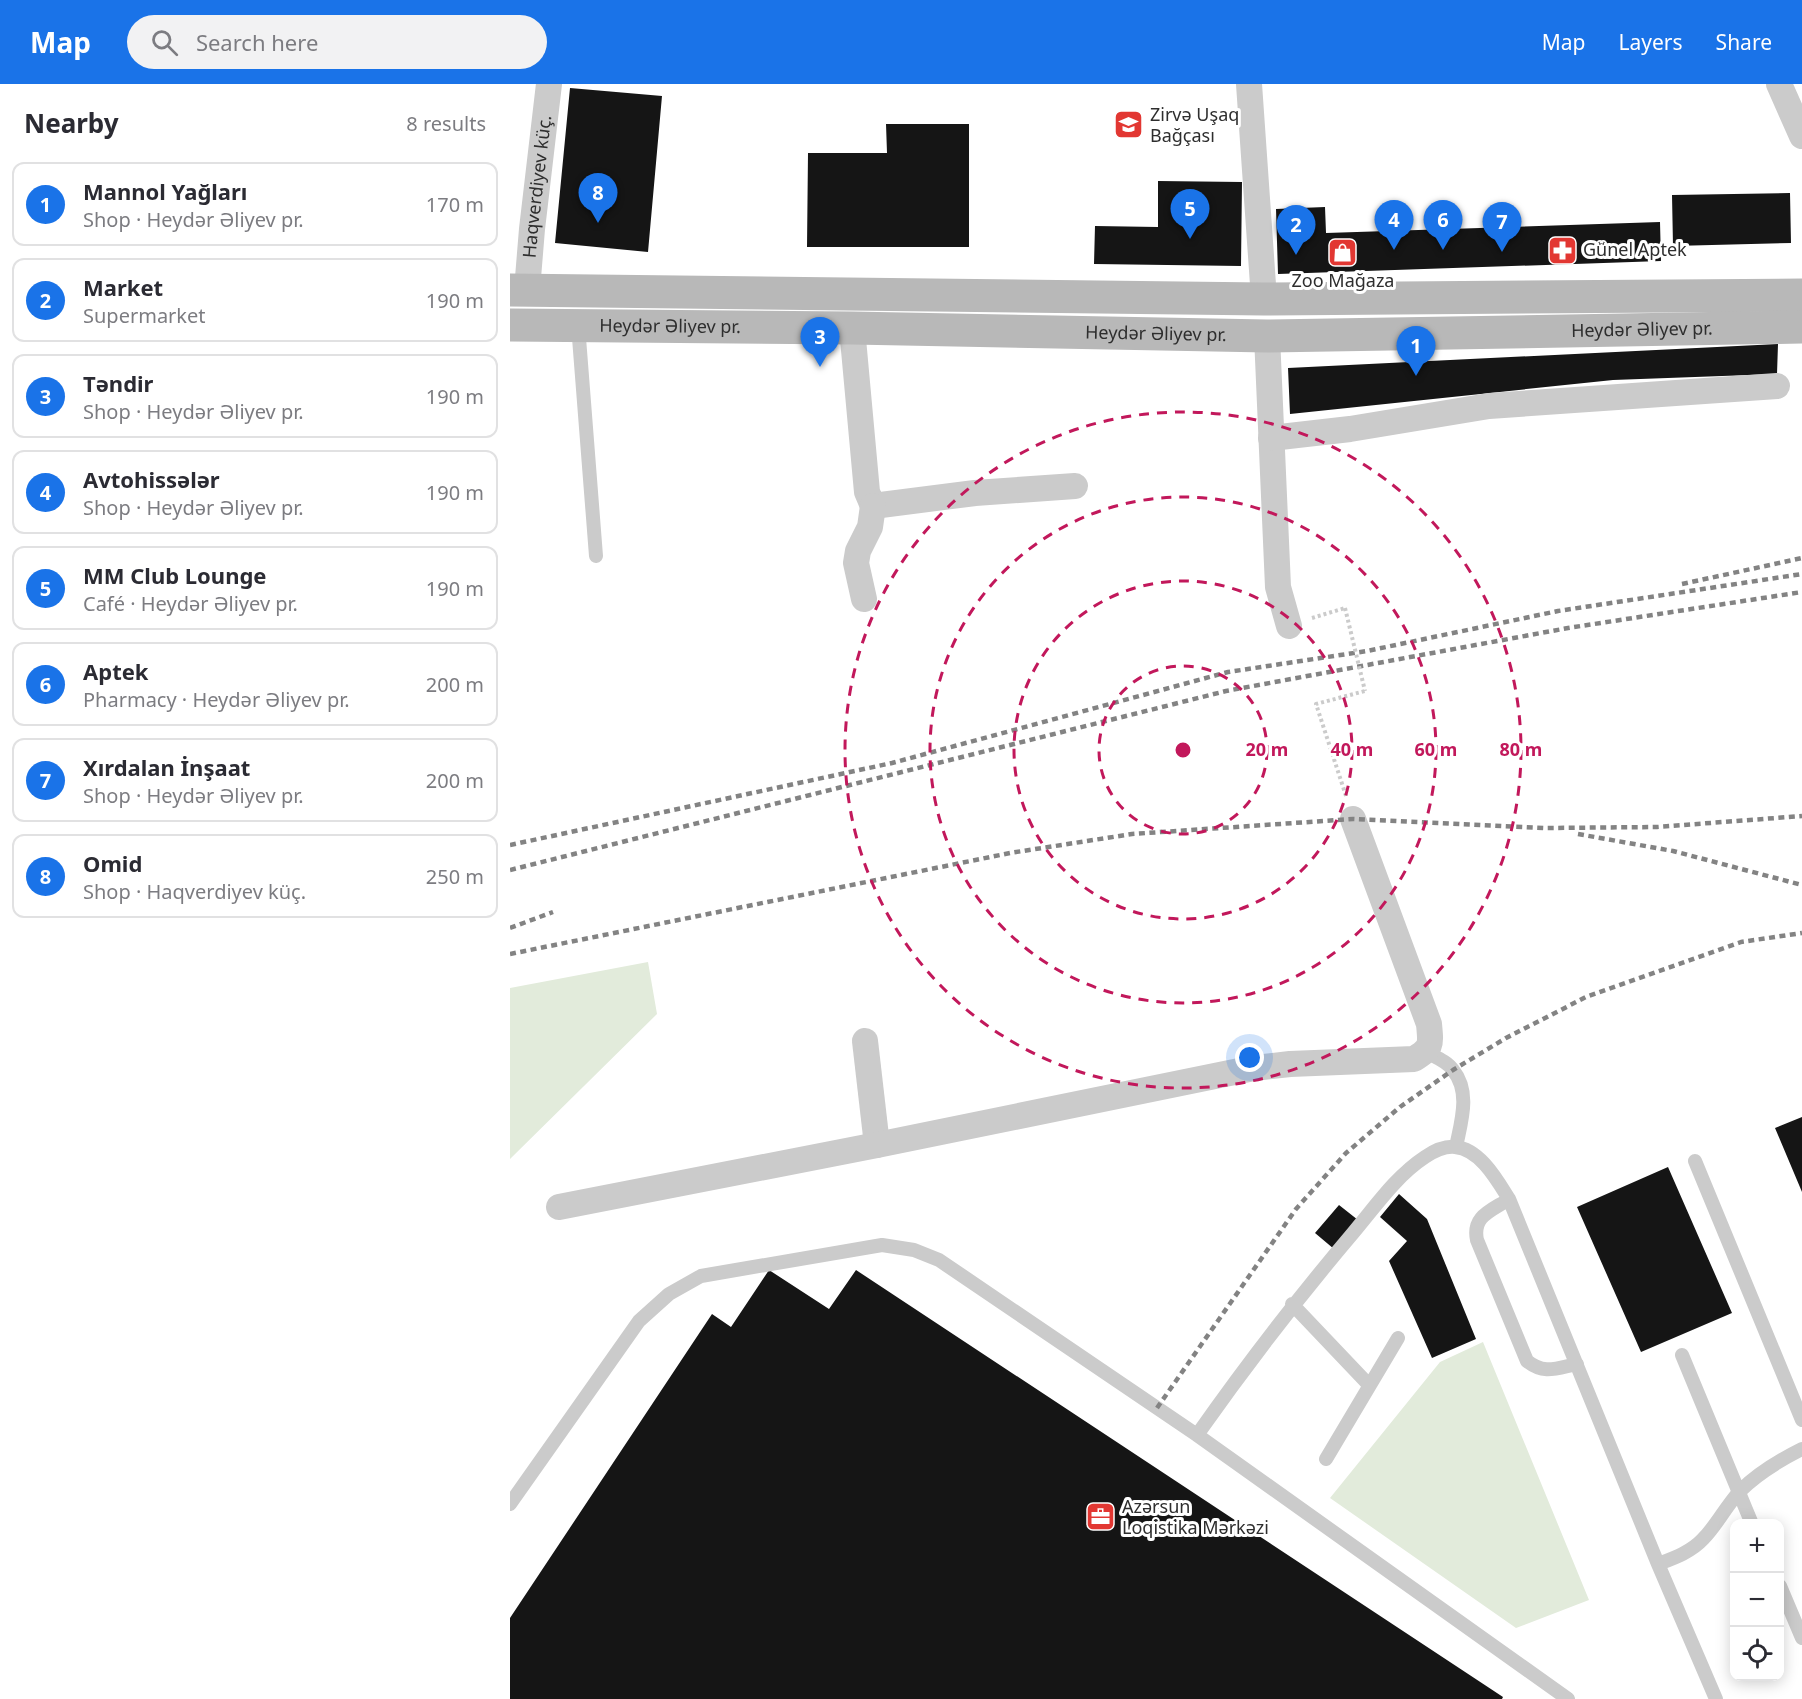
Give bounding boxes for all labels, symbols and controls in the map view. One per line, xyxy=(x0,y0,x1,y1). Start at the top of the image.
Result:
search box xyxy=(127,15,547,69)
text: Map xyxy=(30,23,91,61)
icon: search xyxy=(148,26,181,59)
text: Search here xyxy=(196,27,318,57)
text: Map xyxy=(1542,28,1586,56)
text: Layers xyxy=(1619,28,1683,56)
text: Share xyxy=(1716,28,1772,56)
place label: Zirvə Uşaq Bağçası xyxy=(1150,102,1239,147)
text: Nearby xyxy=(24,105,119,141)
school or university icon: Zirvə Uşaq Bağçası xyxy=(1113,109,1145,141)
text: 8 results xyxy=(406,110,486,137)
street label: Haqverdiyev küç. xyxy=(517,114,556,259)
pin: 8 xyxy=(578,174,617,223)
text: Mannol Yağları xyxy=(83,176,247,206)
pin: 5 xyxy=(1170,190,1210,239)
text: 1 xyxy=(40,191,51,218)
text: 170 m xyxy=(426,191,484,218)
pin: 4 xyxy=(1374,200,1414,250)
pin: 6 xyxy=(1424,200,1462,250)
pin: 7 xyxy=(1482,202,1522,252)
text: Shop · Heydər Əliyev pr. xyxy=(83,206,304,233)
pin: 2 xyxy=(1276,206,1316,255)
pharmacy icon: Günel Aptek xyxy=(1546,234,1578,266)
shop icon: Zoo Mağaza xyxy=(1327,236,1359,268)
place label: Günel Aptek xyxy=(1583,237,1687,261)
place label: Zoo Mağaza xyxy=(1292,268,1394,292)
text: Market xyxy=(83,272,163,302)
text: 2 xyxy=(40,287,51,314)
text: 190 m xyxy=(426,287,484,314)
text: Supermarket xyxy=(83,302,206,329)
street label: Heydər Əliyev pr. xyxy=(599,313,741,338)
street label: Heydər Əliyev pr. xyxy=(1571,316,1713,342)
pin: 3 xyxy=(800,318,840,367)
street label: Heydər Əliyev pr. xyxy=(1085,319,1227,346)
pin: 1 xyxy=(1396,326,1436,376)
text: Təndir xyxy=(83,368,153,398)
text: 3 xyxy=(40,383,51,410)
text: 190 m xyxy=(426,383,484,410)
text: Shop · Heydər Əliyev pr. xyxy=(83,398,304,425)
text: Avtohissələr xyxy=(83,464,220,494)
text: 4 xyxy=(40,479,51,506)
text: 190 m xyxy=(426,479,484,506)
text: Shop · Heydər Əliyev pr. xyxy=(83,494,304,521)
text: MM Club Lounge xyxy=(83,560,267,590)
text: 5 xyxy=(40,575,51,602)
text: 190 m xyxy=(426,575,484,602)
text: Café · Heydər Əliyev pr. xyxy=(83,590,298,617)
text: Aptek xyxy=(83,656,148,686)
text: 6 xyxy=(40,671,51,698)
text: 200 m xyxy=(426,671,484,698)
text: Pharmacy · Heydər Əliyev pr. xyxy=(83,686,350,713)
text: 20 m xyxy=(1246,737,1288,761)
text: 40 m xyxy=(1331,737,1373,761)
text: 60 m xyxy=(1415,737,1457,761)
text: 80 m xyxy=(1500,737,1542,761)
centre of rings xyxy=(1173,740,1193,760)
text: Xırdalan İnşaat xyxy=(83,752,250,782)
text: 7 xyxy=(40,767,51,794)
text: 200 m xyxy=(426,767,484,794)
text: Shop · Heydər Əliyev pr. xyxy=(83,782,304,809)
text: Omid xyxy=(83,848,142,878)
text: 8 xyxy=(40,863,51,890)
text: 250 m xyxy=(426,863,484,890)
text: Shop · Haqverdiyev küç. xyxy=(83,878,306,905)
your location xyxy=(1235,1043,1264,1072)
place label: Azərsun Loqistika Mərkəzi xyxy=(1122,1494,1269,1539)
office icon: Azərsun Loqistika Mərkəzi xyxy=(1085,1501,1117,1533)
map controls xyxy=(1730,1519,1784,1681)
button: + xyxy=(1730,1519,1784,1573)
button: − xyxy=(1730,1573,1784,1627)
button: locate xyxy=(1730,1627,1784,1681)

